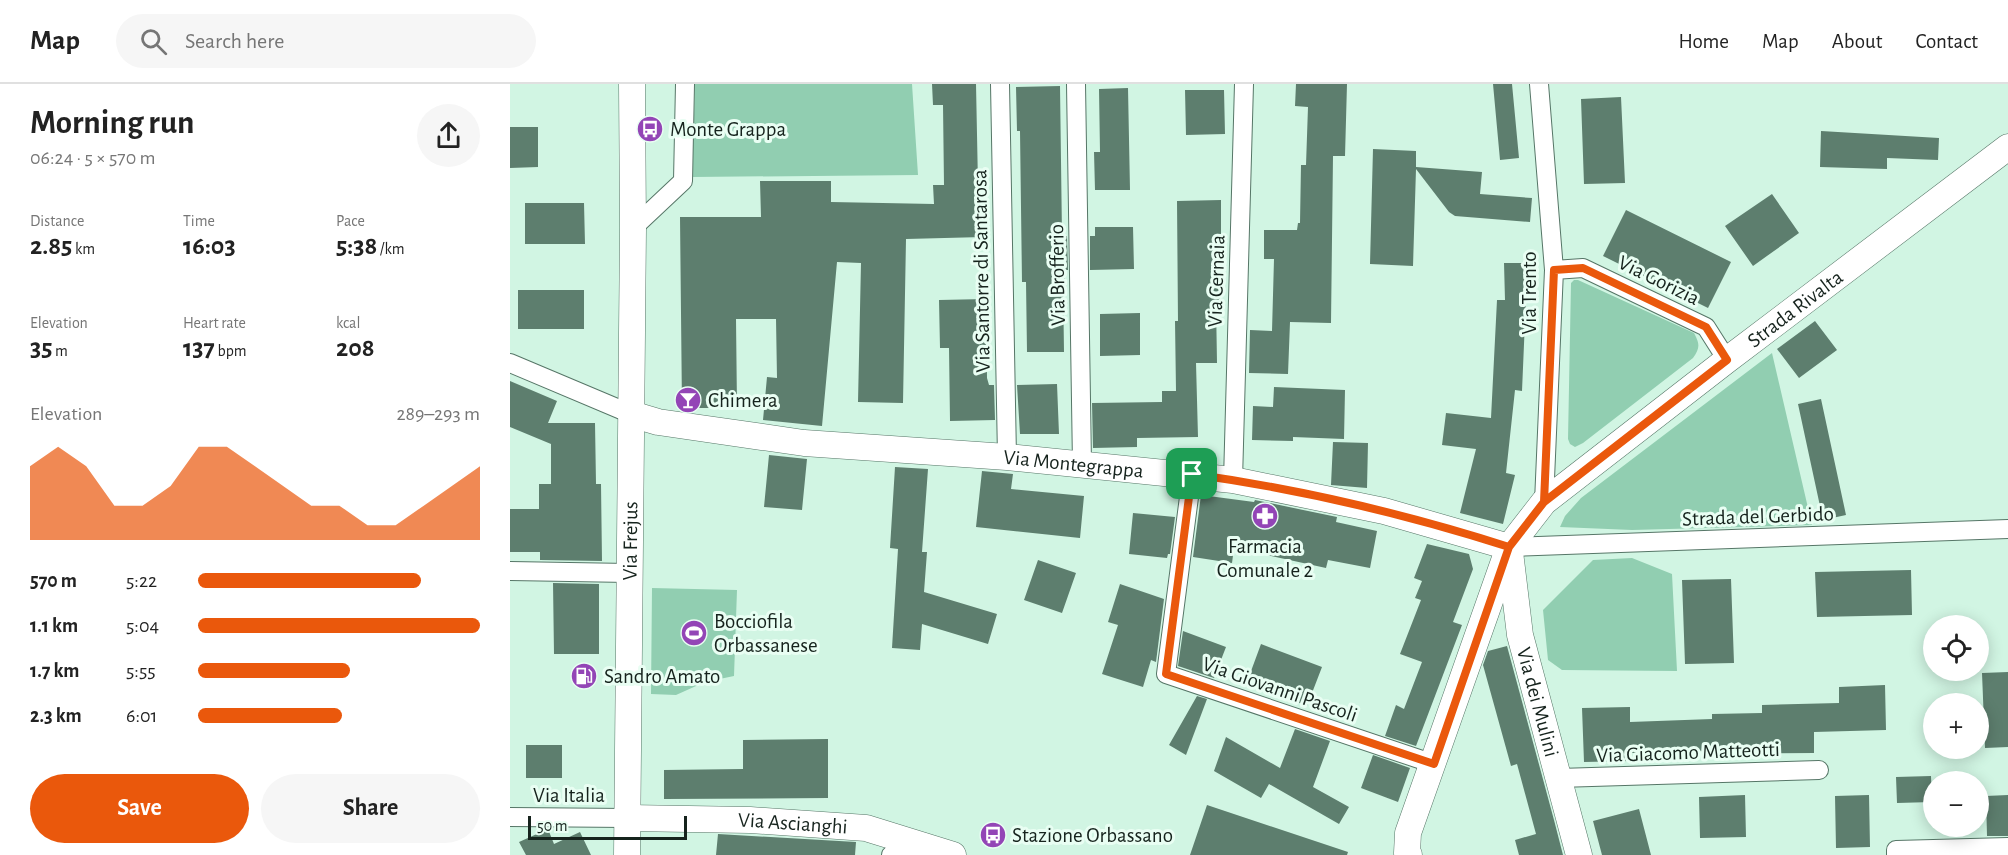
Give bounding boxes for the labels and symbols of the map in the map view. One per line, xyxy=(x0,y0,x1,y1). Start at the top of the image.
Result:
bus stop icon: Monte Grappa xyxy=(635,114,665,144)
place label: Monte Grappa xyxy=(670,119,786,140)
street label: Via Santorre di Santarosa xyxy=(969,169,994,373)
street label: Via Brofferio xyxy=(1046,224,1069,326)
street label: Via Cernaia xyxy=(1204,234,1229,328)
street label: Via Trento xyxy=(1519,251,1540,335)
street label: Via Gorizia xyxy=(1615,252,1703,309)
street label: Strada Rivalta xyxy=(1744,266,1847,352)
bar icon: Chimera xyxy=(673,385,703,415)
place label: Chimera xyxy=(708,390,778,411)
street label: Via Montegrappa xyxy=(1002,447,1145,482)
pin xyxy=(1166,448,1217,499)
street label: Via Frejus xyxy=(620,501,641,581)
pharmacy icon: Farmacia Comunale 2 xyxy=(1250,501,1280,531)
street label: Strada del Gerbido xyxy=(1682,503,1834,530)
place label: Farmacia Comunale 2 xyxy=(1217,536,1313,581)
place label: Bocciofila Orbassanese xyxy=(714,611,818,656)
sports icon: Bocciofila Orbassanese xyxy=(679,618,709,648)
street label: Via dei Mulini xyxy=(1513,645,1562,759)
street label: Via Giovanni Pascoli xyxy=(1200,653,1360,726)
fuel station icon: Sandro Amato xyxy=(569,661,599,691)
place label: Sandro Amato xyxy=(604,666,720,687)
street label: Via Giacomo Matteotti xyxy=(1596,739,1780,766)
street label: Via Italia xyxy=(533,785,605,806)
street label: Via Ascianghi xyxy=(738,810,848,838)
scale bar xyxy=(528,813,687,840)
bus stop icon: Stazione Orbassano xyxy=(978,820,1008,850)
place label: Stazione Orbassano xyxy=(1012,825,1173,846)

